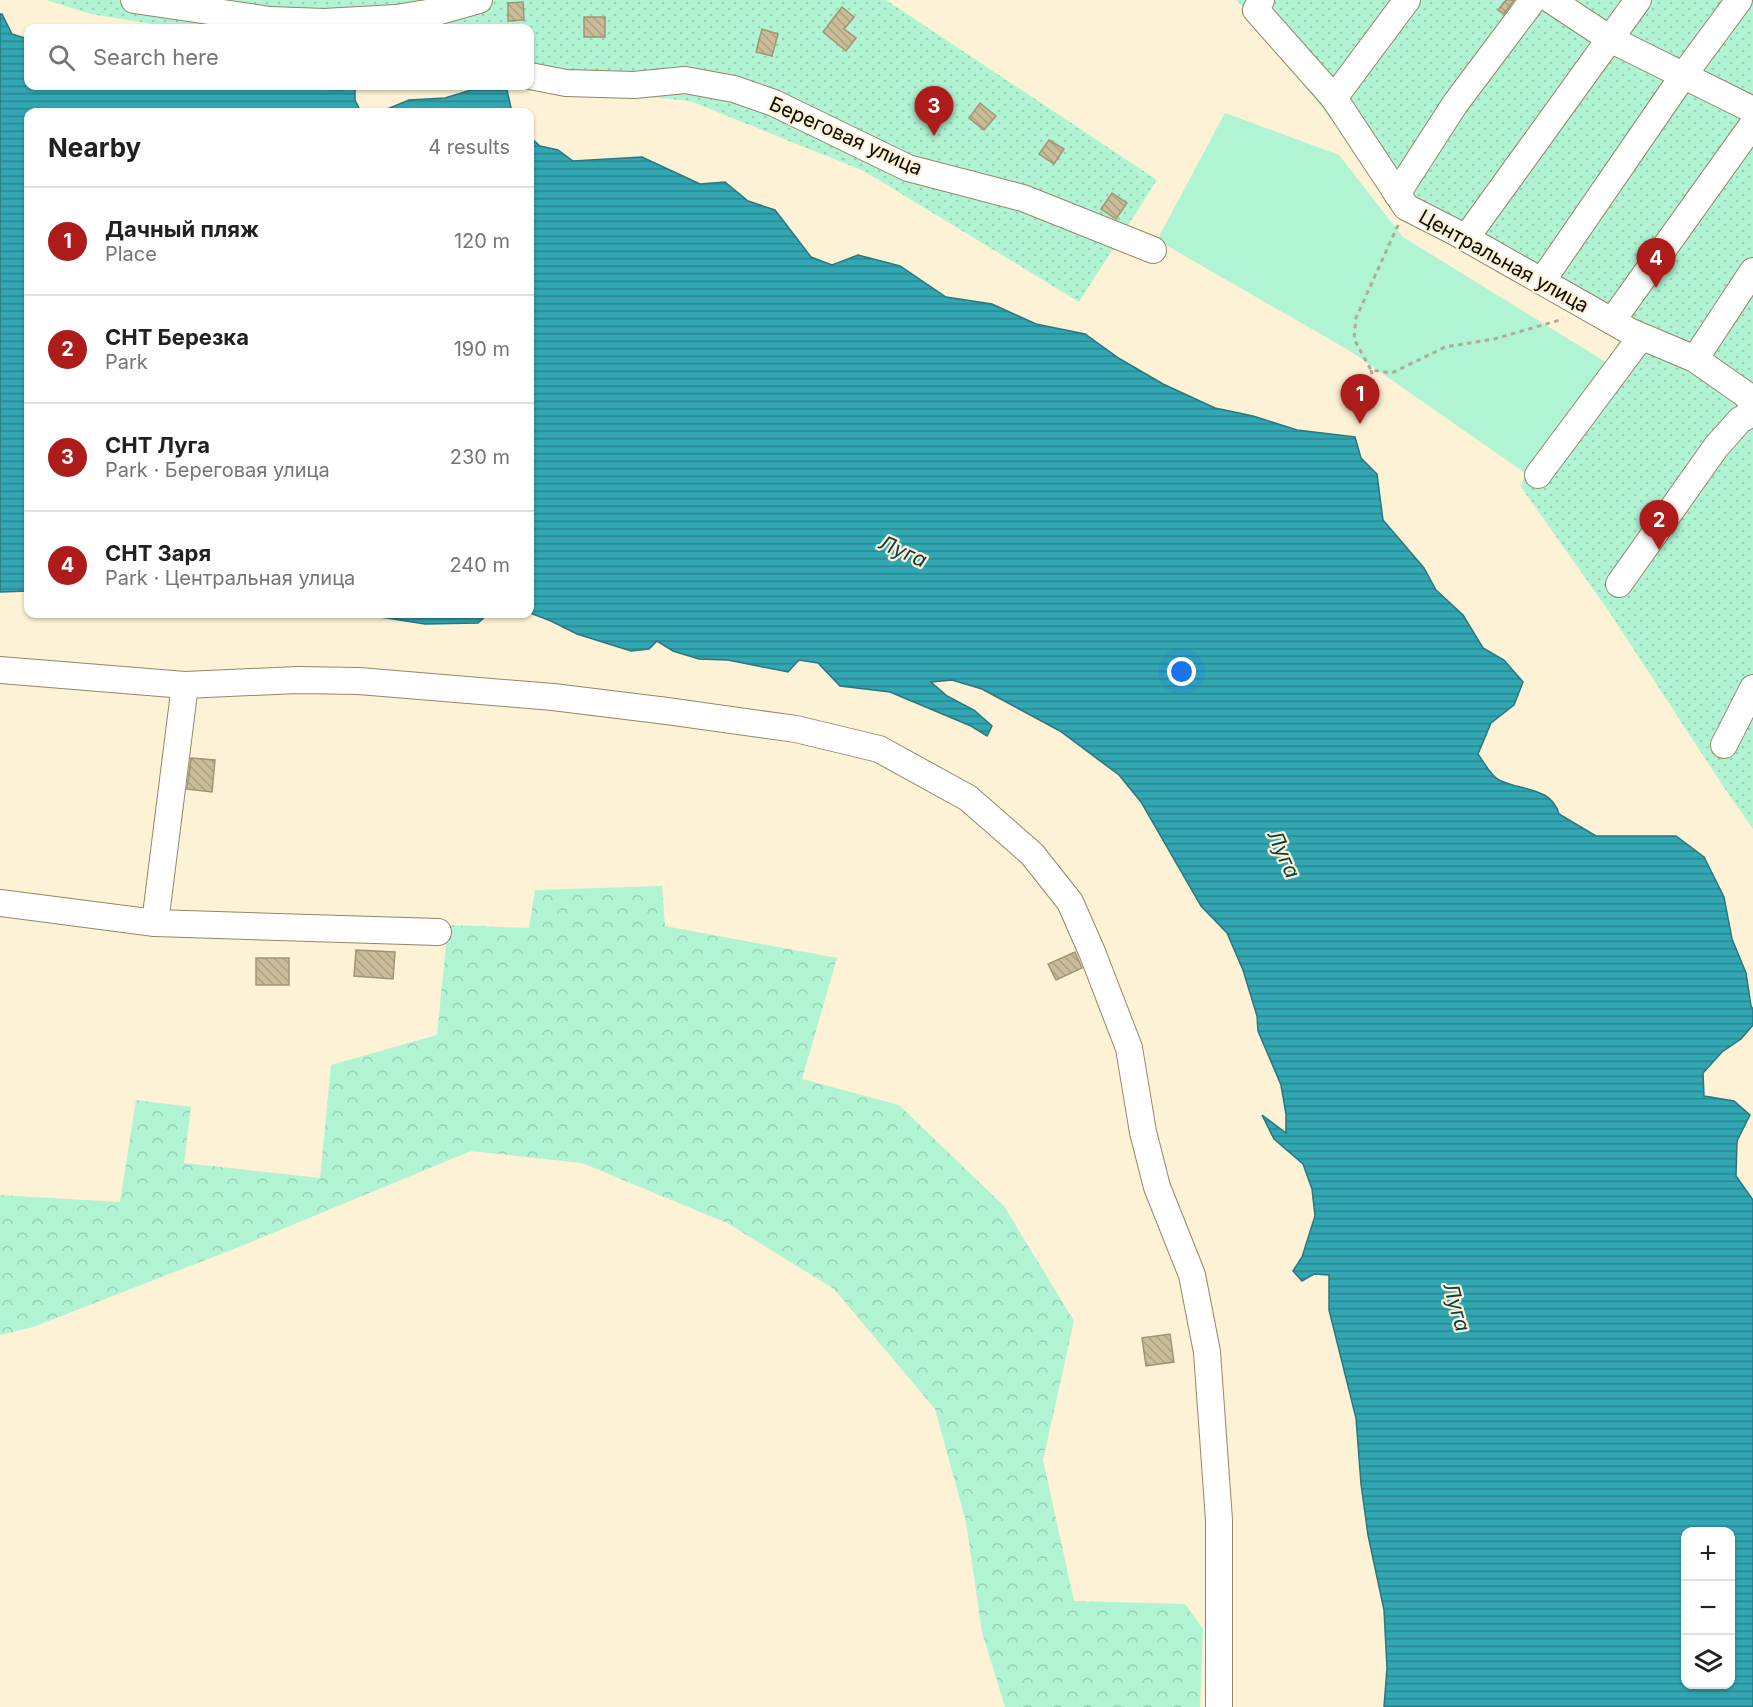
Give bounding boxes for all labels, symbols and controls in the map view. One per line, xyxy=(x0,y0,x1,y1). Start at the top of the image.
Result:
search box xyxy=(24,24,534,90)
icon: search xyxy=(45,41,78,74)
text: Search here xyxy=(93,44,219,70)
pin: 3 xyxy=(914,86,954,136)
street label: Береговая улица xyxy=(766,91,926,181)
text: Nearby xyxy=(48,132,141,163)
text: 4 results xyxy=(428,135,510,159)
street label: Центральная улица xyxy=(1415,204,1593,318)
text: Дачный пляж xyxy=(105,216,259,242)
text: 1 xyxy=(63,229,72,253)
text: 120 m xyxy=(454,229,510,253)
pin: 4 xyxy=(1636,238,1676,288)
text: Place xyxy=(105,242,157,266)
text: СНТ Березка xyxy=(105,324,249,350)
text: 2 xyxy=(61,337,74,361)
text: 190 m xyxy=(454,337,510,361)
text: Park xyxy=(105,350,148,374)
pin: 1 xyxy=(1340,374,1380,424)
text: СНТ Луга xyxy=(105,432,210,458)
text: 3 xyxy=(61,445,74,469)
text: 230 m xyxy=(450,445,510,469)
text: Park · Береговая улица xyxy=(105,458,330,482)
pin: 2 xyxy=(1640,500,1678,550)
water label: Луга xyxy=(875,529,931,573)
text: СНТ Заря xyxy=(105,540,211,566)
text: 4 xyxy=(61,553,74,577)
text: 240 m xyxy=(449,553,510,577)
text: Park · Центральная улица xyxy=(105,566,355,590)
your location xyxy=(1167,657,1196,686)
water label: Луга xyxy=(1262,826,1306,882)
water label: Луга xyxy=(1438,1280,1476,1334)
map controls xyxy=(1681,1527,1735,1689)
button: + xyxy=(1681,1527,1735,1581)
button: − xyxy=(1681,1581,1735,1635)
button: layers xyxy=(1681,1635,1735,1689)

